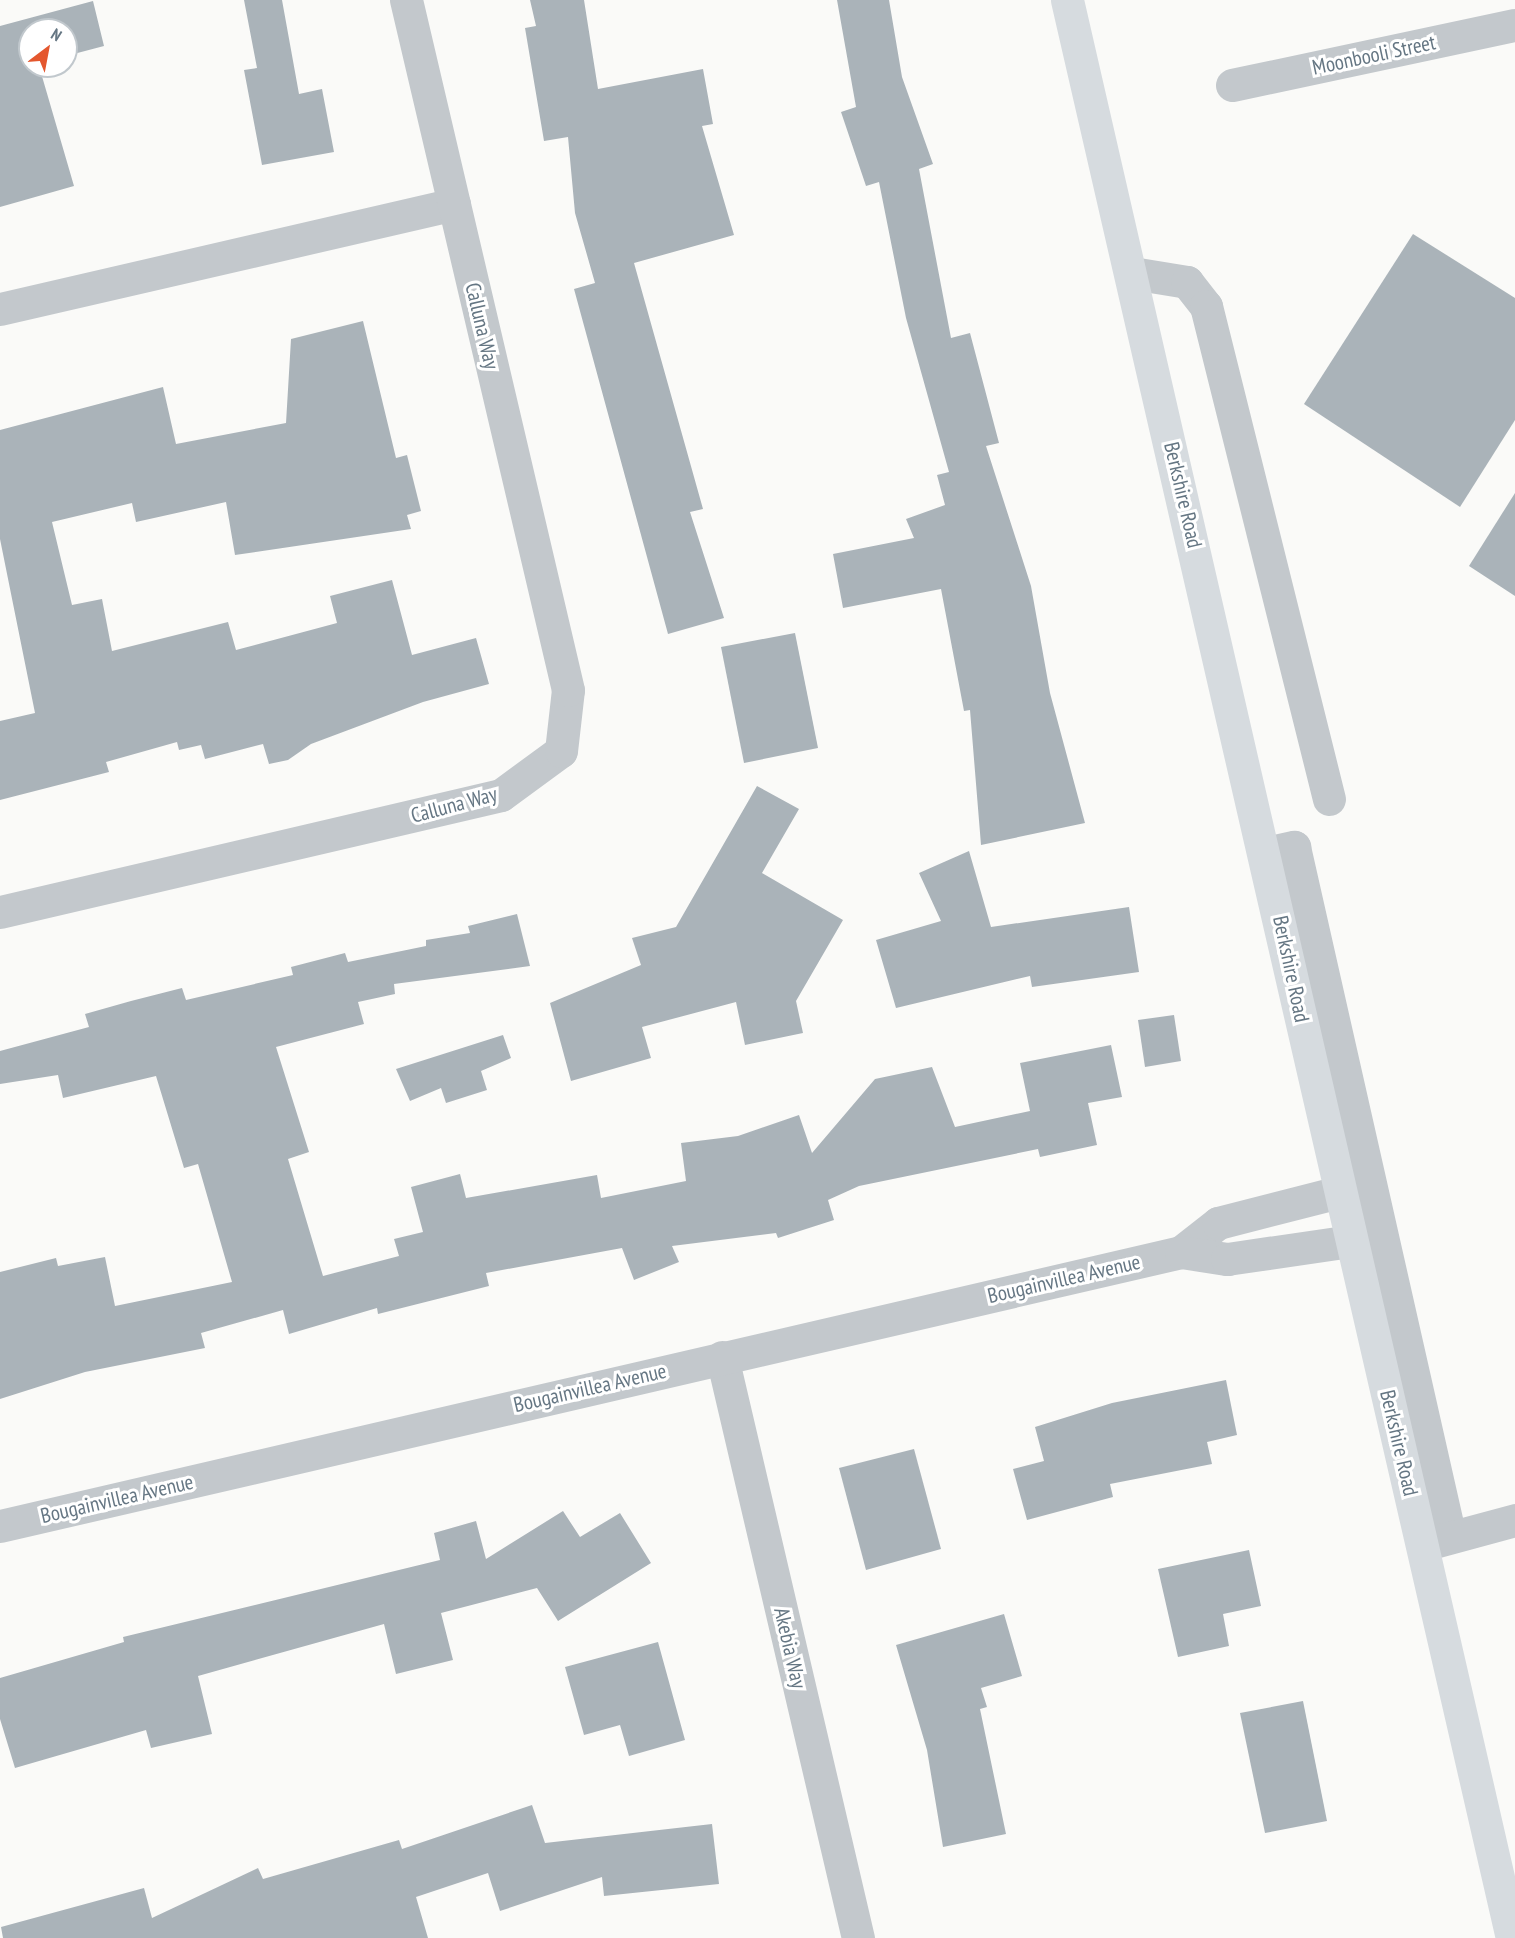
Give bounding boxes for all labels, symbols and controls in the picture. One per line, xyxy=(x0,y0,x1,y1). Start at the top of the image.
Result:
north arrow xyxy=(18,18,78,78)
text: N xyxy=(48,24,65,45)
street label: Moonbooli Street xyxy=(1310,30,1438,80)
street label: Calluna Way xyxy=(460,280,504,372)
street label: Berkshire Road xyxy=(1159,440,1207,550)
street label: Calluna Way xyxy=(408,781,500,829)
street label: Berkshire Road xyxy=(1267,914,1315,1024)
street label: Bougainvillea Avenue xyxy=(985,1249,1143,1309)
street label: Bougainvillea Avenue xyxy=(511,1358,669,1418)
street label: Berkshire Road xyxy=(1375,1388,1423,1498)
street label: Bougainvillea Avenue xyxy=(38,1469,196,1529)
street label: Akebia Way xyxy=(768,1605,812,1691)

